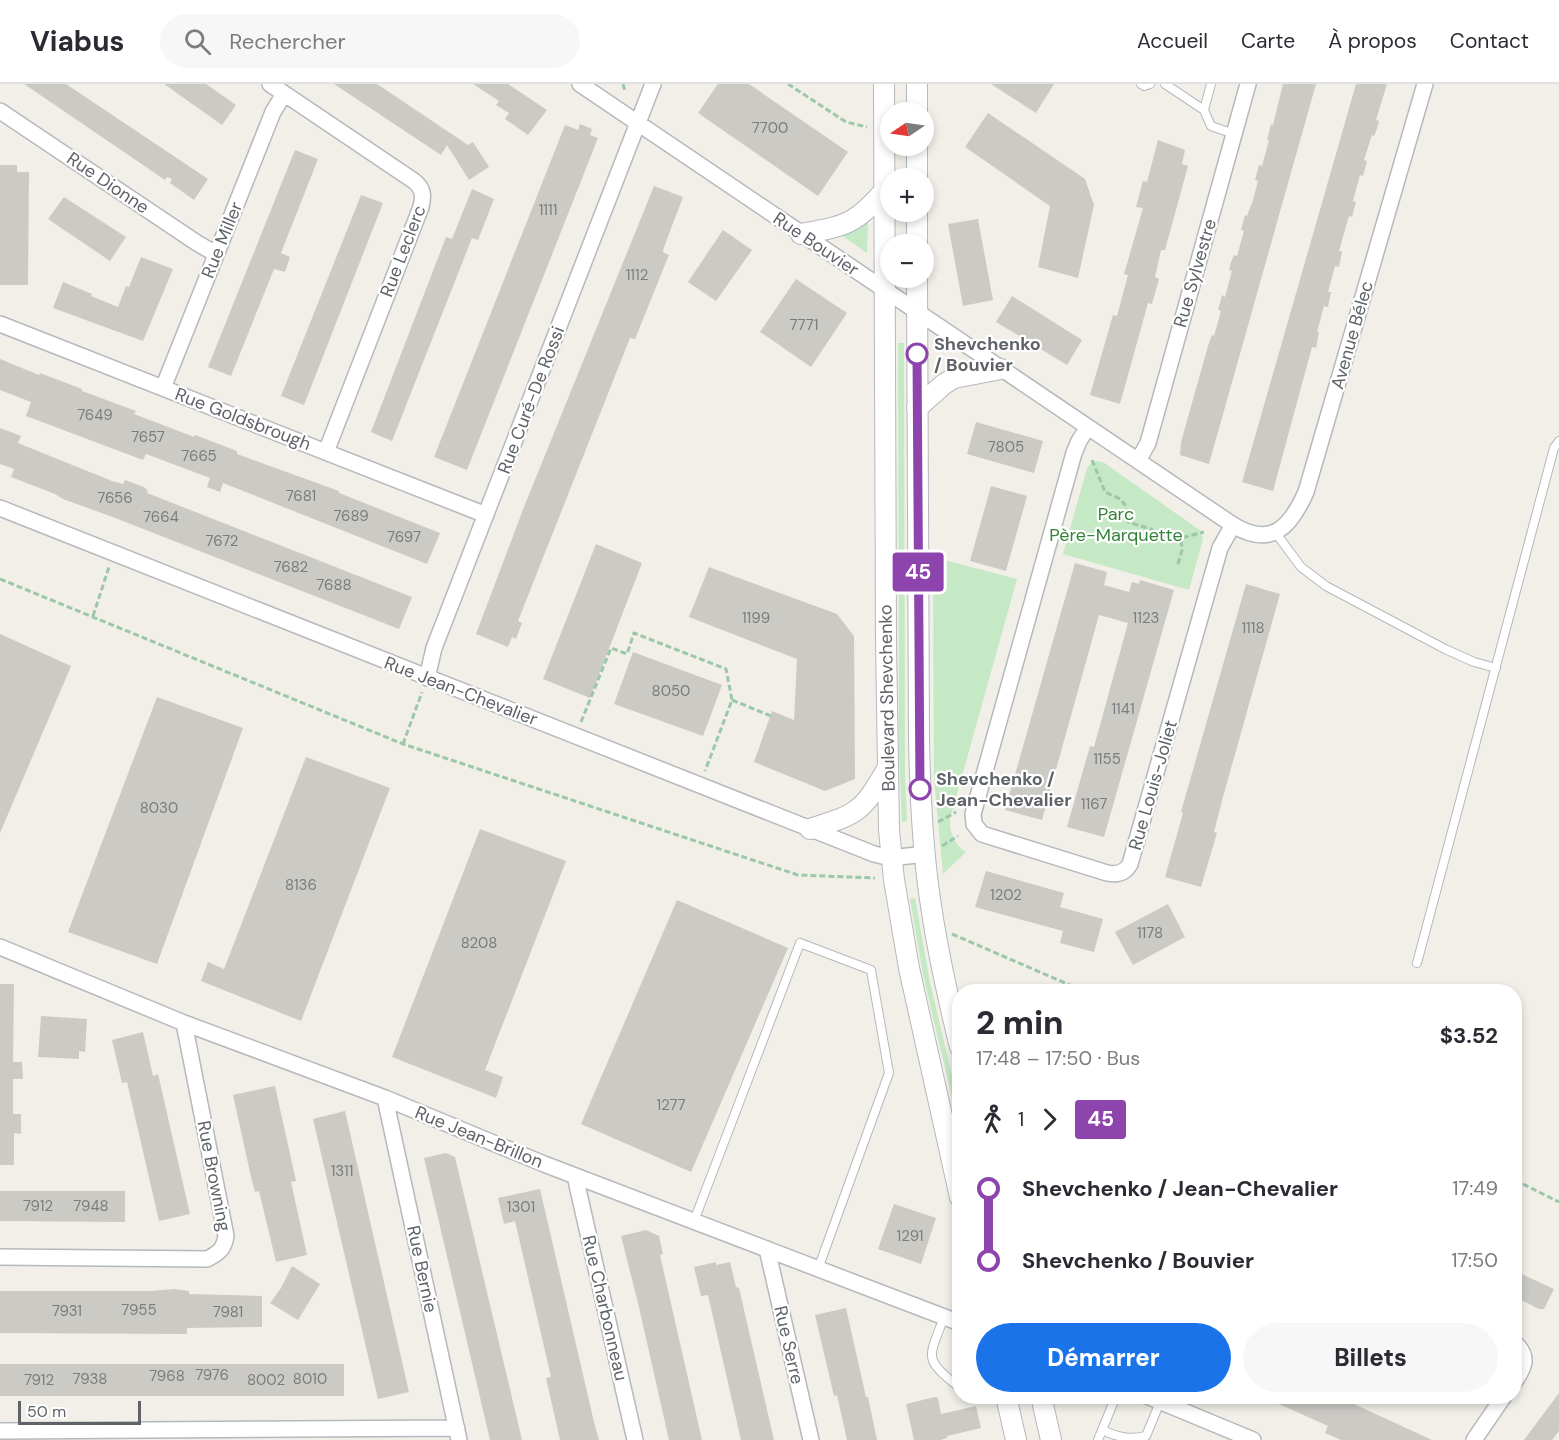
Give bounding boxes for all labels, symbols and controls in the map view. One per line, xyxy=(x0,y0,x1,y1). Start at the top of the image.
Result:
search box xyxy=(160,14,580,68)
text: Viabus xyxy=(30,23,124,60)
icon: search xyxy=(181,25,214,58)
text: Rechercher xyxy=(229,27,346,56)
text: Accueil xyxy=(1137,27,1208,55)
text: Carte xyxy=(1241,27,1295,55)
text: À propos xyxy=(1328,27,1417,55)
text: Contact xyxy=(1450,27,1529,55)
north arrow xyxy=(880,102,934,156)
map controls xyxy=(880,102,934,288)
house number: 7700 xyxy=(752,118,788,138)
street label: Rue Dionne xyxy=(62,147,154,219)
button: + xyxy=(880,168,934,222)
street label: Rue Miller xyxy=(196,198,248,282)
house number: 1111 xyxy=(539,200,557,220)
street label: Rue Leclerc xyxy=(375,202,431,300)
street label: Rue Bouvier xyxy=(768,206,864,282)
street label: Rue Sylvestre xyxy=(1168,216,1222,330)
button: − xyxy=(880,234,934,288)
house number: 1112 xyxy=(626,265,648,285)
street label: Avenue Bélec xyxy=(1325,278,1379,392)
house number: 7771 xyxy=(790,315,818,335)
street label: Rue Curé-De Rossi xyxy=(492,323,570,477)
place label: Shevchenko / Bouvier xyxy=(934,332,1041,377)
marker: Shevchenko / Bouvier xyxy=(906,343,928,365)
street label: Rue Goldsbrough xyxy=(172,382,314,456)
house number: 7649 xyxy=(77,405,113,425)
house number: 7657 xyxy=(131,427,165,447)
house number: 7805 xyxy=(988,437,1024,457)
house number: 7665 xyxy=(181,446,217,466)
house number: 7681 xyxy=(286,486,316,506)
house number: 7656 xyxy=(97,488,133,508)
park label: Parc Père-Marquette xyxy=(1049,502,1183,547)
house number: 7689 xyxy=(333,506,369,526)
house number: 7664 xyxy=(143,507,179,527)
house number: 7697 xyxy=(387,527,421,547)
house number: 7672 xyxy=(206,531,238,551)
line badge: 45 xyxy=(891,552,945,592)
house number: 7682 xyxy=(274,557,308,577)
text: 45 xyxy=(905,558,931,586)
house number: 7688 xyxy=(316,575,352,595)
street label: Boulevard Shevchenko xyxy=(873,604,901,792)
house number: 1199 xyxy=(742,608,770,628)
house number: 1123 xyxy=(1133,608,1159,628)
house number: 1118 xyxy=(1241,618,1265,638)
street label: Rue Jean-Chevalier xyxy=(381,651,541,731)
house number: 8050 xyxy=(652,681,690,701)
house number: 1141 xyxy=(1111,699,1135,719)
street label: Rue Louis-Joliet xyxy=(1123,717,1183,853)
house number: 1155 xyxy=(1093,749,1121,769)
place label: Shevchenko / Jean-Chevalier xyxy=(936,767,1072,812)
marker: Shevchenko / Jean-Chevalier xyxy=(909,778,931,800)
house number: 1167 xyxy=(1081,794,1107,814)
house number: 8030 xyxy=(140,798,178,818)
house number: 8136 xyxy=(285,875,317,895)
house number: 1202 xyxy=(990,885,1022,905)
house number: 1178 xyxy=(1137,923,1163,943)
house number: 8208 xyxy=(461,933,497,953)
text: 2 min xyxy=(976,1001,1064,1044)
text: $3.52 xyxy=(1440,1021,1498,1050)
text: 17:48 – 17:50 · Bus xyxy=(976,1045,1140,1071)
house number: 1277 xyxy=(656,1095,686,1115)
street label: Rue Jean-Brillon xyxy=(411,1100,547,1174)
icon: walk xyxy=(976,1103,1009,1136)
icon: forward xyxy=(1033,1103,1066,1136)
text: 45 xyxy=(1087,1105,1114,1133)
text: 1 xyxy=(1018,1106,1024,1132)
street label: Rue Browning xyxy=(192,1119,236,1233)
house number: 1311 xyxy=(331,1161,353,1181)
text: Shevchenko / Jean-Chevalier xyxy=(1022,1174,1338,1203)
text: 17:49 xyxy=(1452,1175,1498,1201)
house number: 7912 xyxy=(23,1196,53,1216)
house number: 7948 xyxy=(73,1196,109,1216)
house number: 1301 xyxy=(507,1197,535,1217)
street label: Rue Bernie xyxy=(401,1223,443,1315)
house number: 1291 xyxy=(896,1226,924,1246)
street label: Rue Charbonneau xyxy=(577,1233,633,1383)
text: Shevchenko / Bouvier xyxy=(1022,1246,1254,1275)
text: 17:50 xyxy=(1451,1247,1498,1273)
house number: 7955 xyxy=(121,1300,157,1320)
house number: 7931 xyxy=(52,1301,82,1321)
house number: 7981 xyxy=(213,1302,243,1322)
street label: Rue Serre xyxy=(768,1303,810,1387)
button: Démarrer xyxy=(976,1323,1231,1392)
button: Billets xyxy=(1243,1323,1498,1392)
house number: 7976 xyxy=(195,1365,229,1385)
house number: 7968 xyxy=(149,1366,185,1386)
house number: 7938 xyxy=(73,1369,107,1389)
house number: 8010 xyxy=(293,1369,327,1389)
house number: 7912 xyxy=(24,1370,54,1390)
house number: 8002 xyxy=(247,1370,285,1390)
scale bar xyxy=(18,1398,141,1426)
text: 50 m xyxy=(27,1401,66,1422)

